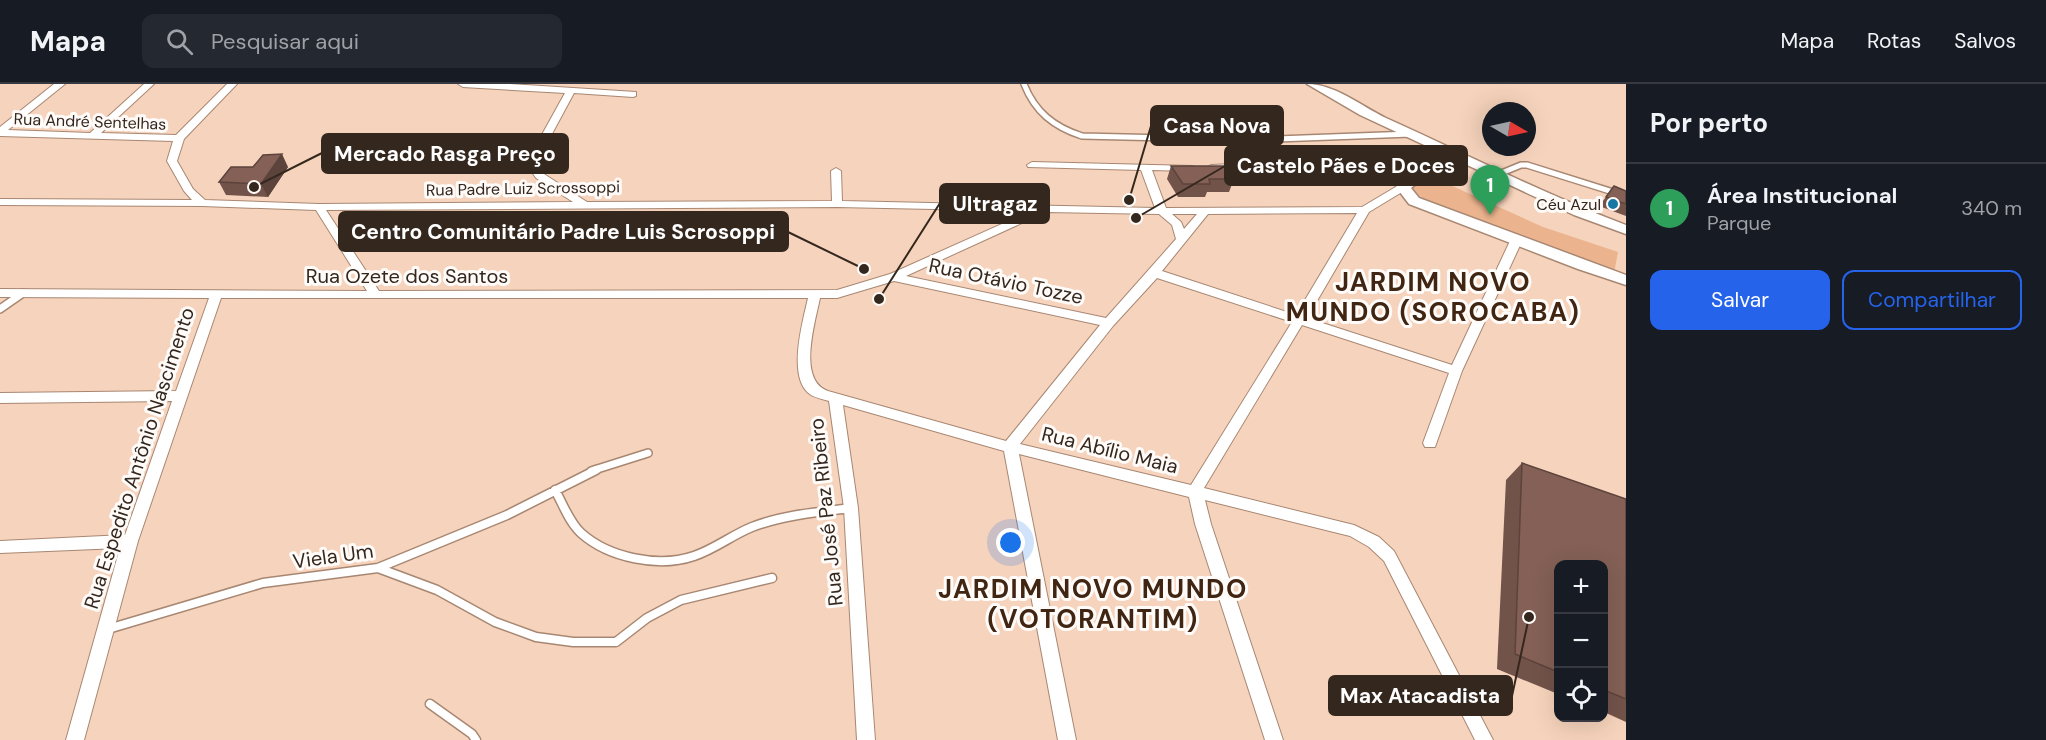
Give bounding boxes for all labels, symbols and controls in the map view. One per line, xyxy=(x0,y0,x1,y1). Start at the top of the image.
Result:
search box xyxy=(142,14,562,68)
text: Mapa xyxy=(30,23,106,60)
icon: search xyxy=(163,25,196,58)
text: Pesquisar aqui xyxy=(211,27,359,56)
text: Mapa xyxy=(1780,27,1834,55)
text: Rotas xyxy=(1867,27,1921,55)
text: Salvos xyxy=(1954,27,2016,55)
north arrow xyxy=(1482,102,1536,156)
callout: Casa Nova xyxy=(1151,106,1283,145)
text: Por perto xyxy=(1650,106,1768,140)
street label: Rua André Sentelhas xyxy=(13,108,167,135)
text: Casa Nova xyxy=(1163,112,1271,140)
callout: Mercado Rasga Preço xyxy=(322,134,568,173)
text: Mercado Rasga Preço xyxy=(334,140,556,168)
callout: Castelo Pães e Doces xyxy=(1225,146,1467,185)
text: Castelo Pães e Doces xyxy=(1237,152,1455,180)
pin: 1 xyxy=(1470,166,1510,215)
street label: Rua Padre Luiz Scrossoppi xyxy=(426,176,620,201)
text: Área Institucional xyxy=(1707,181,1897,210)
callout: Ultragaz xyxy=(940,184,1049,223)
text: Ultragaz xyxy=(952,190,1038,218)
place label: Céu Azul xyxy=(1536,194,1601,215)
text: 1 xyxy=(1666,195,1673,221)
text: 340 m xyxy=(1961,195,2022,221)
marker: Céu Azul xyxy=(1606,197,1620,211)
text: Parque xyxy=(1707,210,1771,236)
callout: Centro Comunitário Padre Luis Scrosoppi xyxy=(339,212,788,251)
text: Centro Comunitário Padre Luis Scrosoppi xyxy=(351,218,775,246)
street label: Rua Otávio Tozze xyxy=(927,252,1085,310)
street label: Rua Ozete dos Santos xyxy=(306,263,508,289)
district label: JARDIM NOVO MUNDO (SOROCABA) xyxy=(1286,265,1580,329)
button: Salvar xyxy=(1650,270,1830,330)
button: Compartilhar xyxy=(1842,270,2022,330)
street label: Rua Espedito Antônio Nascimento xyxy=(78,304,200,612)
street label: Rua José Paz Ribeiro xyxy=(803,417,849,607)
street label: Rua Abílio Maia xyxy=(1039,420,1181,480)
your location xyxy=(996,528,1025,557)
street label: Viela Um xyxy=(291,537,375,575)
map controls xyxy=(1554,560,1608,722)
button: + xyxy=(1554,560,1608,614)
district label: JARDIM NOVO MUNDO (VOTORANTIM) xyxy=(938,572,1248,636)
button: − xyxy=(1554,614,1608,668)
button: locate xyxy=(1554,668,1608,722)
callout: Max Atacadista xyxy=(1329,676,1512,715)
text: Max Atacadista xyxy=(1340,682,1500,710)

